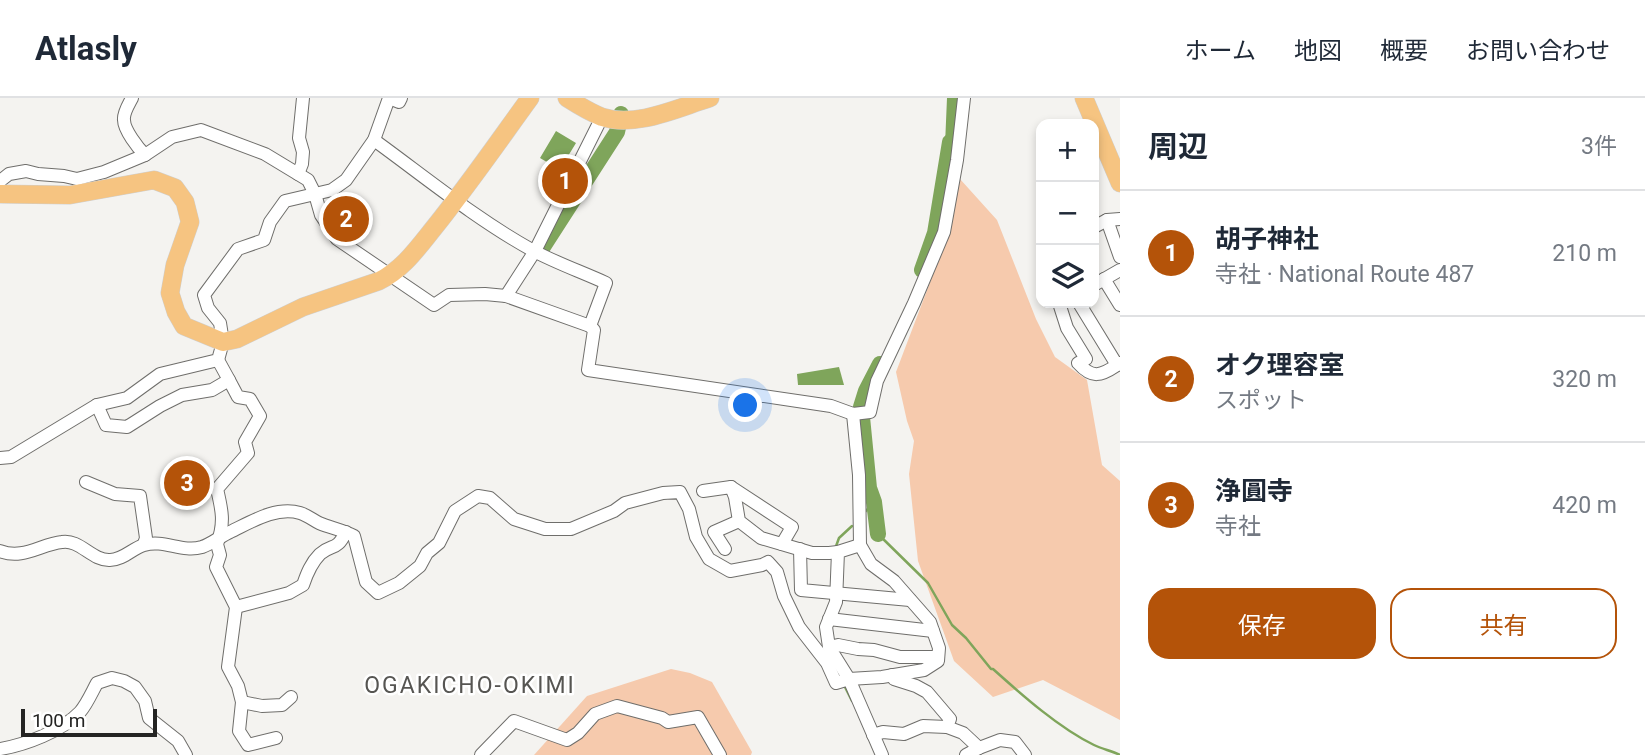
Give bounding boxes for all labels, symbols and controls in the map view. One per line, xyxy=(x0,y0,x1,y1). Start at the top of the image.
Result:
text: Atlasly xyxy=(35,29,137,68)
text: ホーム xyxy=(1185,37,1256,65)
text: 地図 xyxy=(1294,37,1342,65)
text: 概要 xyxy=(1380,37,1428,65)
text: お問い合わせ xyxy=(1466,37,1610,65)
map controls xyxy=(1036,119,1099,308)
button: + xyxy=(1036,119,1099,182)
text: 周辺 xyxy=(1148,129,1208,164)
text: 3件 xyxy=(1581,133,1617,160)
pin: 1 xyxy=(542,155,588,207)
button: − xyxy=(1036,182,1099,245)
pin: 2 xyxy=(323,193,369,245)
text: 胡子神社 xyxy=(1215,224,1319,254)
text: 1 xyxy=(1164,240,1178,267)
text: 210 m xyxy=(1552,240,1617,267)
button: layers xyxy=(1036,245,1099,308)
text: 寺社 · National Route 487 xyxy=(1215,261,1474,288)
text: オク理容室 xyxy=(1215,350,1344,380)
text: 2 xyxy=(1164,366,1178,393)
text: 320 m xyxy=(1552,366,1617,393)
text: スポット xyxy=(1215,387,1307,414)
your location xyxy=(728,388,762,422)
pin: 3 xyxy=(164,457,210,509)
text: 浄圓寺 xyxy=(1215,476,1293,506)
text: 3 xyxy=(1164,492,1178,519)
text: 420 m xyxy=(1552,492,1617,519)
text: 寺社 xyxy=(1215,513,1261,540)
button: 保存 xyxy=(1148,588,1376,659)
button: 共有 xyxy=(1390,588,1617,659)
district label: OGAKICHO-OKIMI xyxy=(364,672,576,699)
scale bar xyxy=(21,706,158,738)
text: 100 m xyxy=(32,709,85,732)

